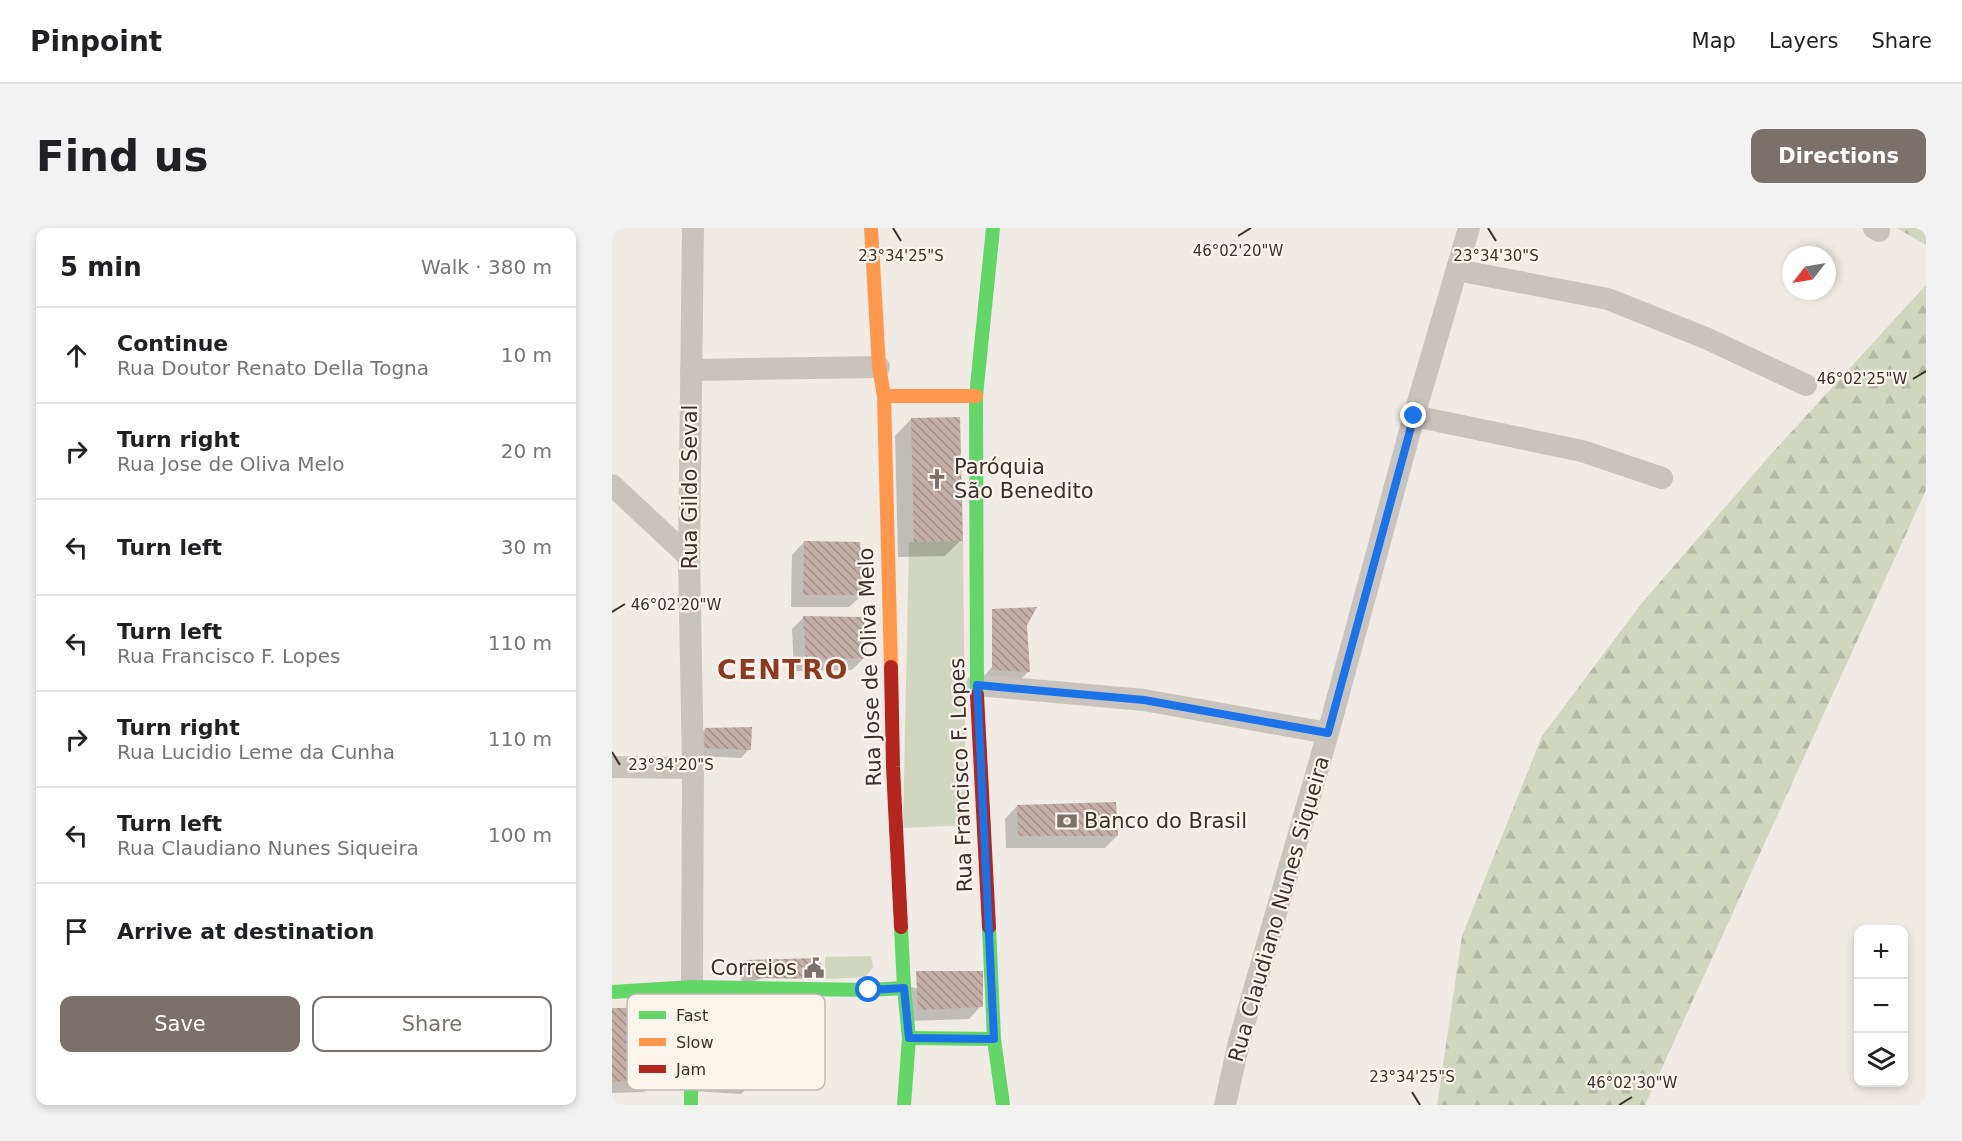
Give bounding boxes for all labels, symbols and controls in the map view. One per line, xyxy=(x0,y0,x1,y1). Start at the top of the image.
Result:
text: Pinpoint xyxy=(30,25,162,58)
text: Map xyxy=(1692,29,1736,53)
text: Layers xyxy=(1769,29,1838,53)
text: Share xyxy=(1871,29,1932,53)
button: Directions xyxy=(1751,129,1926,183)
text: Find us xyxy=(36,132,209,181)
text: 46°02'20"W xyxy=(1193,242,1283,260)
north arrow xyxy=(1782,246,1836,300)
text: 23°34'25"S xyxy=(858,247,944,265)
text: 23°34'30"S xyxy=(1453,247,1539,265)
text: 5 min xyxy=(60,252,142,282)
text: Walk · 380 m xyxy=(421,255,552,279)
text: Continue xyxy=(117,331,228,356)
icon: ahead xyxy=(60,339,93,372)
text: 10 m xyxy=(501,343,552,367)
text: Rua Doutor Renato Della Togna xyxy=(117,356,429,380)
text: 46°02'25"W xyxy=(1817,370,1907,388)
route end xyxy=(1400,402,1426,428)
street label: Rua Gildo Seval xyxy=(678,405,702,569)
text: Turn right xyxy=(117,427,240,452)
icon: right xyxy=(60,435,93,468)
text: 20 m xyxy=(501,439,552,463)
text: Rua Jose de Oliva Melo xyxy=(117,452,345,476)
place label: Paróquia São Benedito xyxy=(954,455,1094,503)
church icon: Paróquia São Benedito xyxy=(925,467,949,491)
icon: left xyxy=(60,531,93,564)
text: Turn left xyxy=(117,535,222,560)
text: 30 m xyxy=(501,535,552,559)
street label: Rua Jose de Oliva Melo xyxy=(854,547,886,787)
text: 46°02'20"W xyxy=(631,596,721,614)
text: Turn left xyxy=(117,619,222,644)
icon: left xyxy=(60,627,93,660)
text: 110 m xyxy=(488,631,552,655)
text: Rua Francisco F. Lopes xyxy=(117,644,341,668)
district label: CENTRO xyxy=(717,654,849,685)
street label: Rua Francisco F. Lopes xyxy=(945,657,977,893)
text: Turn right xyxy=(117,715,240,740)
icon: right xyxy=(60,723,93,756)
text: 110 m xyxy=(488,727,552,751)
text: Rua Lucidio Leme da Cunha xyxy=(117,740,395,764)
street label: Rua Claudiano Nunes Siqueira xyxy=(1224,753,1334,1065)
text: 23°34'20"S xyxy=(628,756,714,774)
bank icon: Banco do Brasil xyxy=(1055,809,1079,833)
place label: Banco do Brasil xyxy=(1084,809,1247,833)
text: Turn left xyxy=(117,811,222,836)
icon: left xyxy=(60,819,93,852)
text: 100 m xyxy=(488,823,552,847)
text: Rua Claudiano Nunes Siqueira xyxy=(117,836,419,860)
icon: arrive xyxy=(60,915,93,948)
text: Arrive at destination xyxy=(117,919,374,944)
map controls xyxy=(1854,925,1908,1087)
button: + xyxy=(1854,925,1908,979)
place label: Correios xyxy=(711,956,797,980)
public building icon: Correios xyxy=(802,956,826,980)
route start xyxy=(855,976,881,1002)
button: − xyxy=(1854,979,1908,1033)
legend xyxy=(627,994,825,1090)
button: Save xyxy=(60,996,300,1052)
button: Share xyxy=(312,996,552,1052)
text: Fast xyxy=(676,1006,708,1025)
text: Slow xyxy=(676,1033,713,1052)
button: layers xyxy=(1854,1033,1908,1087)
text: Jam xyxy=(675,1060,706,1079)
text: 23°34'25"S xyxy=(1369,1068,1455,1086)
text: 46°02'30"W xyxy=(1587,1074,1677,1092)

